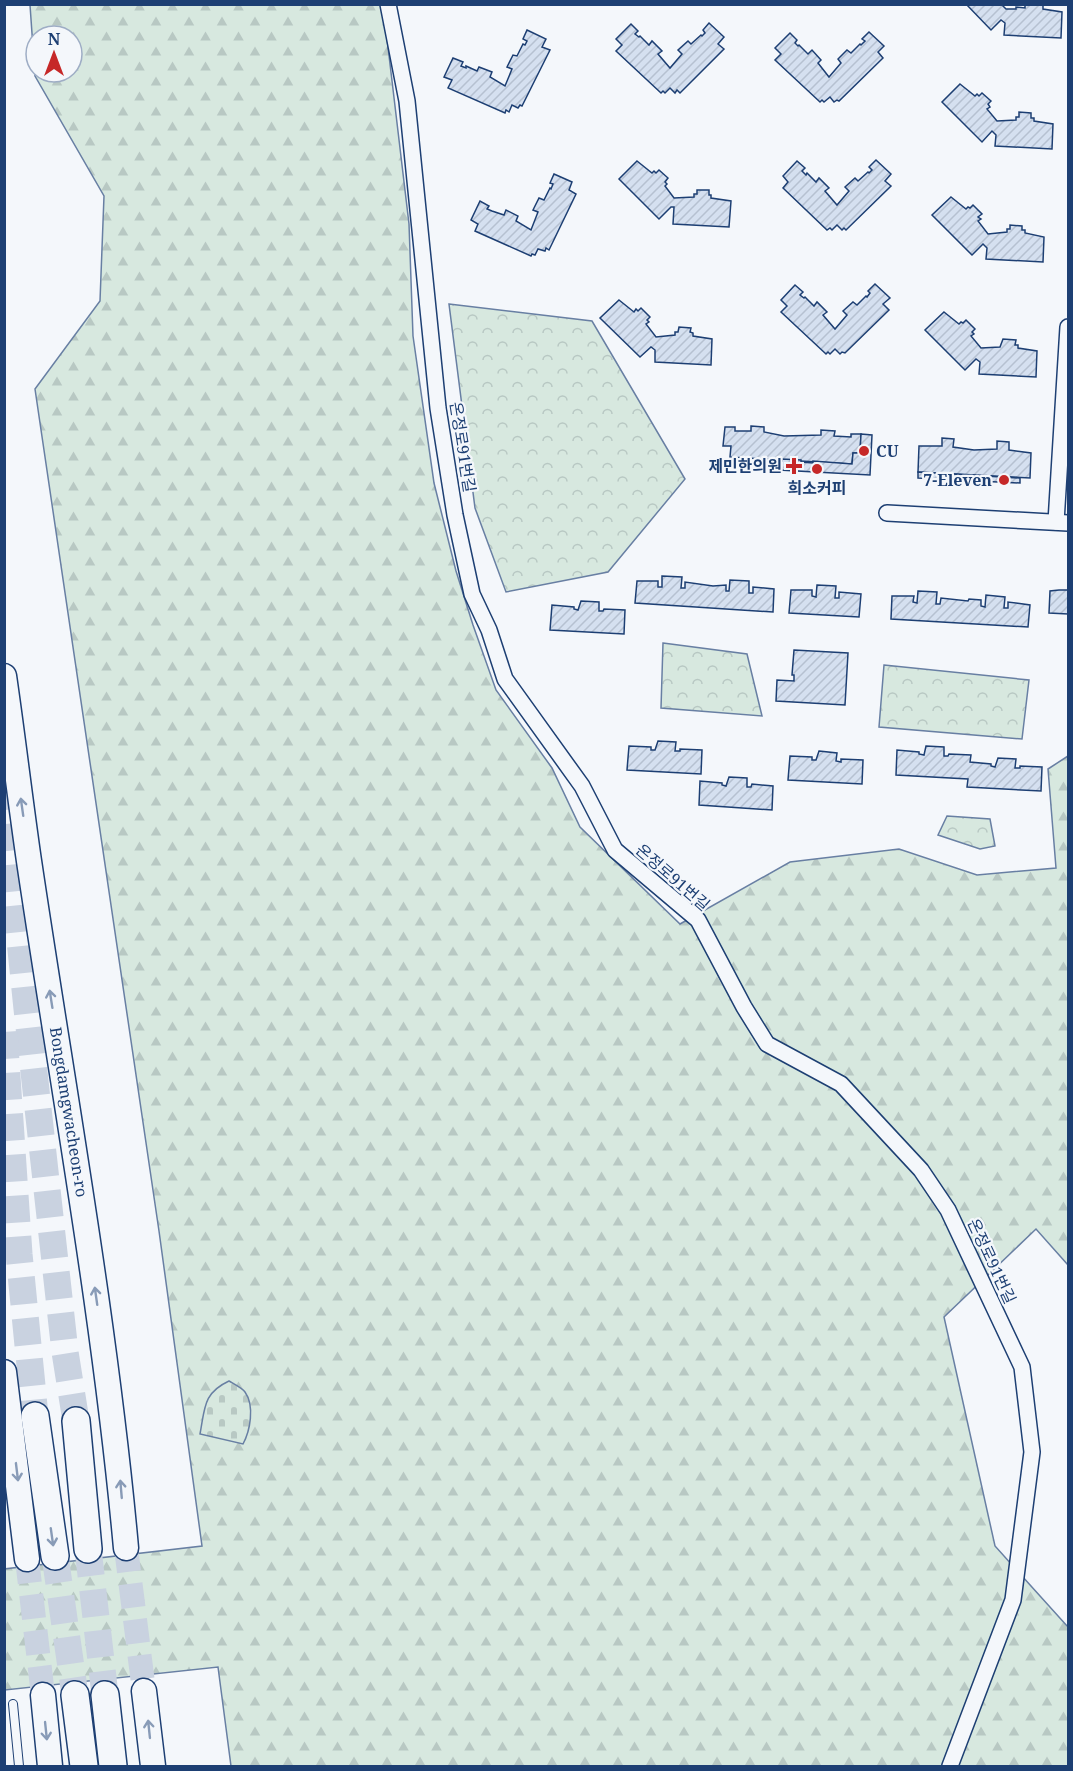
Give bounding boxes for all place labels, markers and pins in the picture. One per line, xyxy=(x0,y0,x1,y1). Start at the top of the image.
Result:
place label: CU xyxy=(876,440,899,462)
marker: CU xyxy=(857,444,871,458)
place label: 제민한의원 xyxy=(708,455,782,477)
marker: 제민한의원 xyxy=(787,459,801,473)
marker: 희소커피 xyxy=(810,462,824,476)
place label: 7-Eleven xyxy=(923,469,992,491)
marker: 7-Eleven xyxy=(997,473,1011,487)
place label: 희소커피 xyxy=(788,477,846,499)

